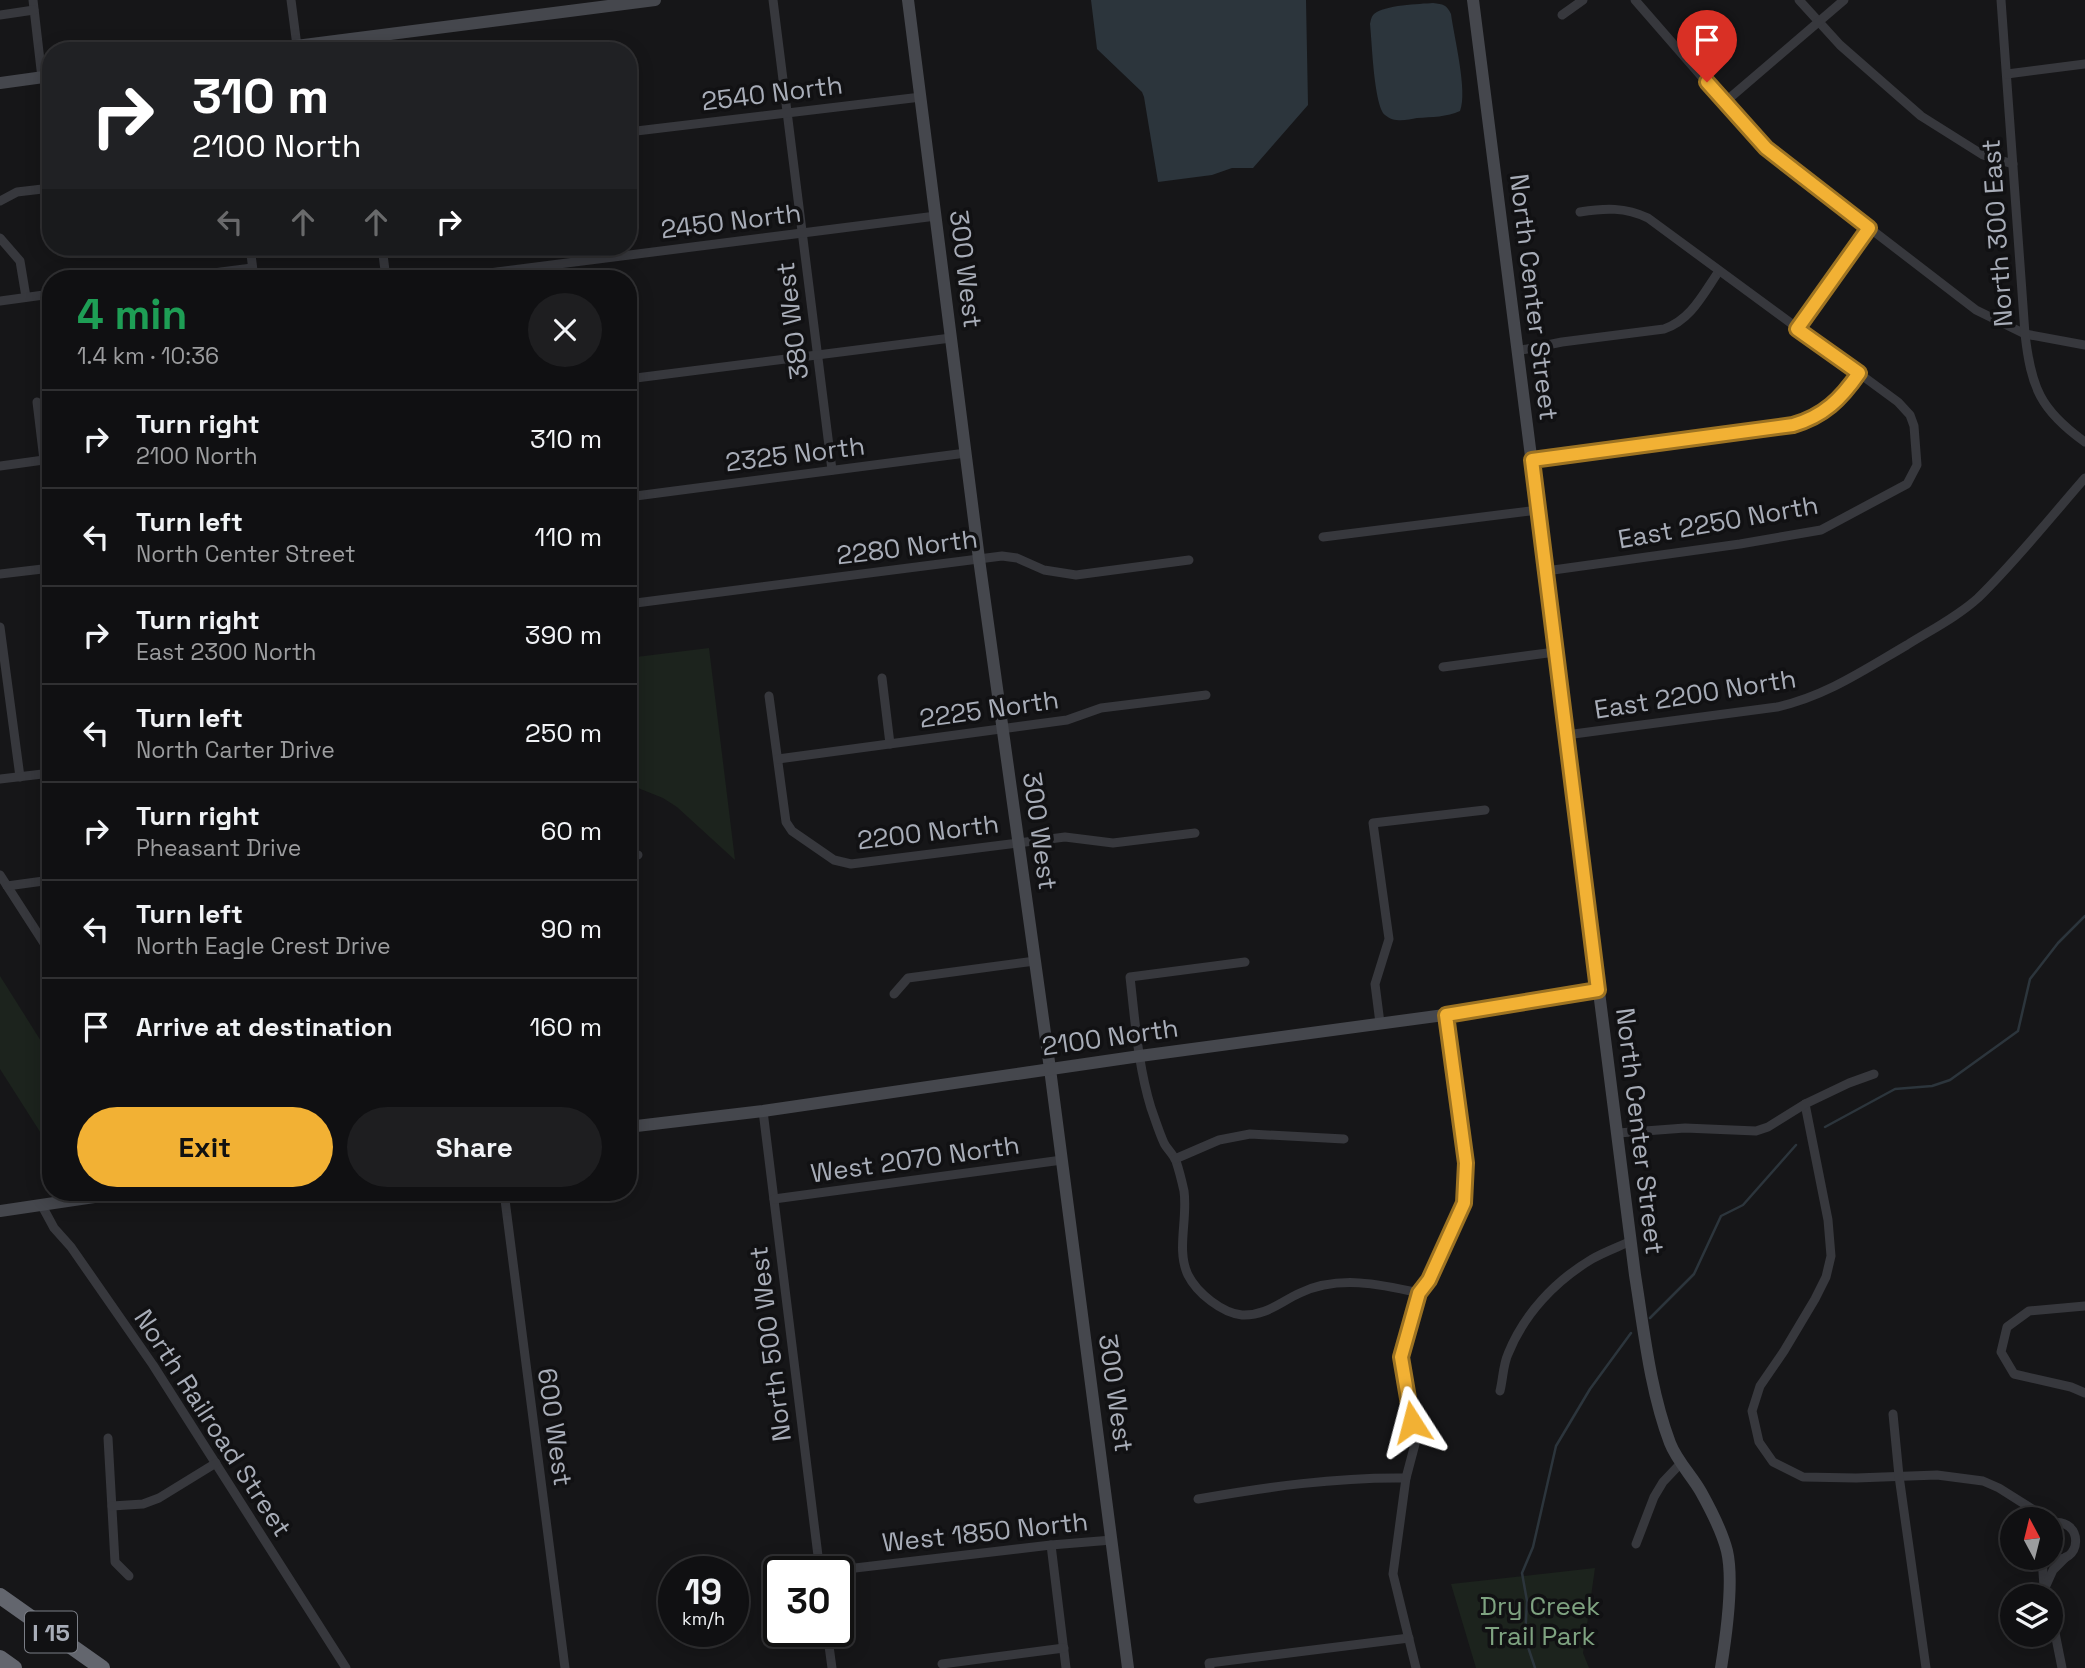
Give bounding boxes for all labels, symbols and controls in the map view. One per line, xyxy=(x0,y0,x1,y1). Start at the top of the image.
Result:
pin xyxy=(1677,10,1737,82)
icon: arrive xyxy=(1688,21,1726,59)
text: 310 m xyxy=(192,65,329,127)
street label: 2540 North xyxy=(700,67,844,119)
icon: right xyxy=(77,70,168,161)
text: 2100 North xyxy=(192,126,361,166)
street label: North 300 East xyxy=(1973,138,2021,328)
street label: North Center Street xyxy=(1502,172,1566,422)
street label: 2450 North xyxy=(659,196,803,246)
icon: left xyxy=(211,203,249,241)
icon: ahead xyxy=(284,203,322,241)
icon: ahead xyxy=(357,203,395,241)
icon: right xyxy=(430,203,468,241)
street label: 300 West xyxy=(942,208,990,330)
street label: 380 West xyxy=(768,260,816,382)
text: 4 min xyxy=(77,288,187,341)
button: close xyxy=(528,293,602,367)
text: 1.4 km · 10:36 xyxy=(77,341,219,371)
text: Turn right xyxy=(136,407,260,441)
icon: right xyxy=(77,420,115,458)
text: 310 m xyxy=(530,422,602,456)
street label: 2325 North xyxy=(723,429,867,479)
text: 2100 North xyxy=(136,441,258,471)
street label: East 2250 North xyxy=(1615,488,1821,556)
text: Turn left xyxy=(136,505,243,539)
icon: left xyxy=(77,518,115,556)
text: 110 m xyxy=(535,520,602,554)
street label: 2280 North xyxy=(834,521,980,573)
text: North Center Street xyxy=(136,539,356,569)
text: Turn right xyxy=(136,603,260,637)
icon: right xyxy=(77,616,115,654)
text: 390 m xyxy=(525,618,602,652)
text: East 2300 North xyxy=(136,637,316,667)
street label: East 2200 North xyxy=(1592,661,1798,727)
street label: 2225 North xyxy=(917,682,1061,736)
text: Turn left xyxy=(136,701,243,735)
icon: left xyxy=(77,714,115,752)
text: 250 m xyxy=(525,716,602,750)
text: North Carter Drive xyxy=(136,735,335,765)
street label: 300 West xyxy=(1015,770,1065,892)
text: Turn right xyxy=(136,799,260,833)
street label: 2200 North xyxy=(855,806,1001,858)
icon: right xyxy=(77,812,115,850)
text: 60 m xyxy=(540,814,602,848)
text: Pheasant Drive xyxy=(136,833,301,863)
text: Turn left xyxy=(136,897,243,931)
icon: left xyxy=(77,910,115,948)
text: 90 m xyxy=(540,912,602,946)
text: North Eagle Crest Drive xyxy=(136,931,391,961)
street label: North Center Street xyxy=(1608,1006,1672,1256)
icon: arrive xyxy=(77,1008,115,1046)
text: Arrive at destination xyxy=(136,1010,393,1044)
text: 160 m xyxy=(530,1010,602,1044)
street label: 2100 North xyxy=(1040,1011,1180,1063)
button: Exit xyxy=(77,1107,333,1187)
button: Share xyxy=(347,1107,602,1187)
street label: West 2070 North xyxy=(808,1128,1022,1190)
street label: North 500 West xyxy=(741,1245,799,1443)
street label: North Railroad Street xyxy=(127,1303,299,1543)
street label: 300 West xyxy=(1091,1332,1141,1454)
street label: 600 West xyxy=(530,1366,580,1488)
position arrow xyxy=(1375,1385,1449,1459)
street label: West 1850 North xyxy=(880,1504,1090,1560)
north arrow xyxy=(2000,1507,2063,1570)
map controls xyxy=(2000,1507,2063,1647)
speed limit sign: 30 xyxy=(763,1556,854,1647)
text: 19 xyxy=(685,1570,722,1614)
button: layers xyxy=(2000,1584,2063,1647)
park label: Dry Creek Trail Park xyxy=(1480,1589,1600,1653)
text: km/h xyxy=(682,1607,725,1630)
road number: I 15 xyxy=(25,1612,77,1652)

